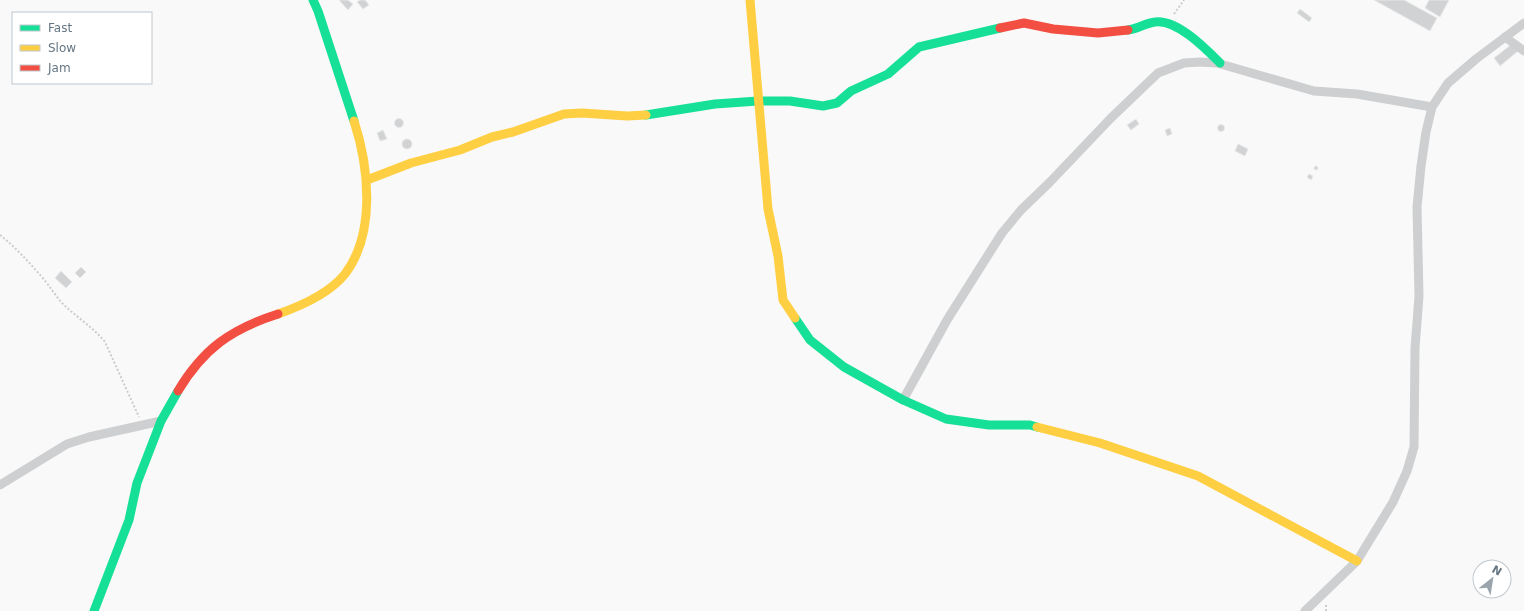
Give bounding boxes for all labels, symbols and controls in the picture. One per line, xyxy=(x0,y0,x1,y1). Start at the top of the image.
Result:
legend xyxy=(12,12,152,84)
text: Fast xyxy=(48,21,72,35)
text: Slow xyxy=(48,41,76,55)
text: Jam xyxy=(47,61,71,75)
north arrow xyxy=(1472,559,1512,599)
text: N xyxy=(1490,563,1504,579)

